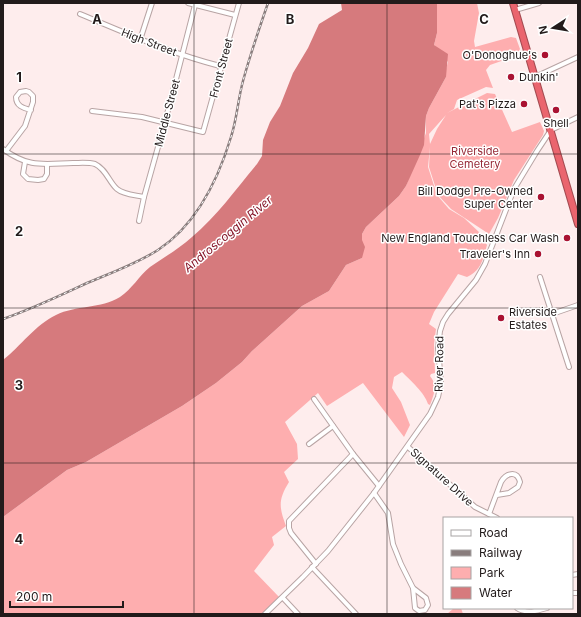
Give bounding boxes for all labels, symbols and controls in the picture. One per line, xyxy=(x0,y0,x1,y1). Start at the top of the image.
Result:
north arrow xyxy=(533,8,573,48)
text: A xyxy=(92,11,102,27)
text: B xyxy=(286,11,295,27)
text: C xyxy=(479,11,489,27)
street label: High Street xyxy=(119,25,179,59)
text: N xyxy=(535,25,551,36)
street label: Front Street xyxy=(206,36,236,99)
place label: O'Donoghue's xyxy=(463,48,537,62)
marker: O'Donoghue's xyxy=(540,50,550,60)
text: 1 xyxy=(16,69,22,85)
place label: Dunkin' xyxy=(519,70,558,84)
marker: Dunkin' xyxy=(506,72,516,82)
street label: Middle Street xyxy=(151,77,183,148)
place label: Pat's Pizza xyxy=(459,97,516,111)
marker: Pat's Pizza xyxy=(519,99,529,109)
marker: Shell xyxy=(551,105,561,115)
place label: Shell xyxy=(543,116,569,130)
park label: Riverside Cemetery xyxy=(450,144,500,171)
place label: Bill Dodge Pre-Owned Super Center xyxy=(418,184,533,211)
water label: Androscoggin River xyxy=(179,192,276,276)
marker: Bill Dodge Pre-Owned Super Center xyxy=(536,192,546,202)
text: 2 xyxy=(15,223,23,239)
place label: New England Touchless Car Wash xyxy=(381,231,559,245)
marker: New England Touchless Car Wash xyxy=(562,233,572,243)
place label: Traveler's Inn xyxy=(460,247,530,261)
marker: Traveler's Inn xyxy=(533,249,543,259)
place label: Riverside Estates xyxy=(509,305,557,332)
marker: Riverside Estates xyxy=(496,313,506,323)
street label: River Road xyxy=(432,336,446,392)
text: 3 xyxy=(15,377,23,393)
street label: Signature Drive xyxy=(408,445,476,509)
legend xyxy=(443,517,573,609)
text: Road xyxy=(479,525,508,540)
text: 4 xyxy=(15,531,24,547)
text: Railway xyxy=(479,545,523,560)
text: Park xyxy=(479,565,505,580)
scale bar xyxy=(10,583,123,609)
text: Water xyxy=(479,585,513,600)
text: 200 m xyxy=(16,589,52,604)

